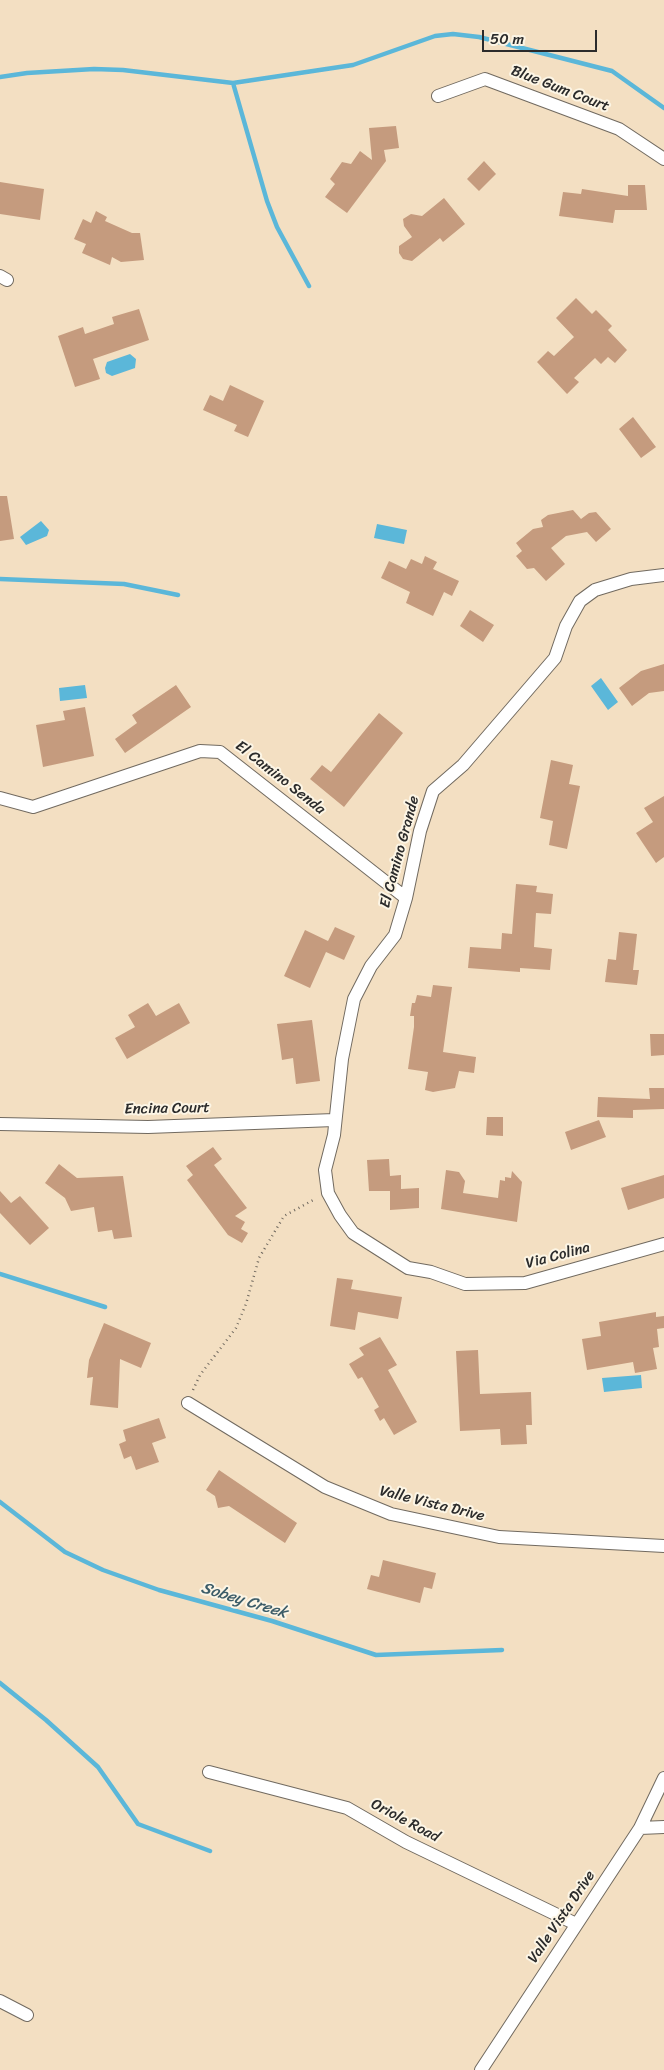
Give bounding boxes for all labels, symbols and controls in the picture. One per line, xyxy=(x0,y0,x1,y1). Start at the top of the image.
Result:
scale bar xyxy=(484,20,599,52)
text: 50 m xyxy=(490,26,524,52)
street label: Blue Gum Court xyxy=(508,62,612,116)
street label: El Camino Senda xyxy=(231,737,329,819)
street label: El Camino Grande xyxy=(376,794,424,910)
street label: Encina Court xyxy=(124,1099,210,1119)
street label: Via Colina xyxy=(524,1239,592,1273)
street label: Valle Vista Drive xyxy=(378,1482,486,1526)
water label: Sobey Creek xyxy=(199,1579,289,1623)
street label: Oriole Road xyxy=(368,1795,442,1847)
street label: Valle Vista Drive xyxy=(525,1867,599,1967)

